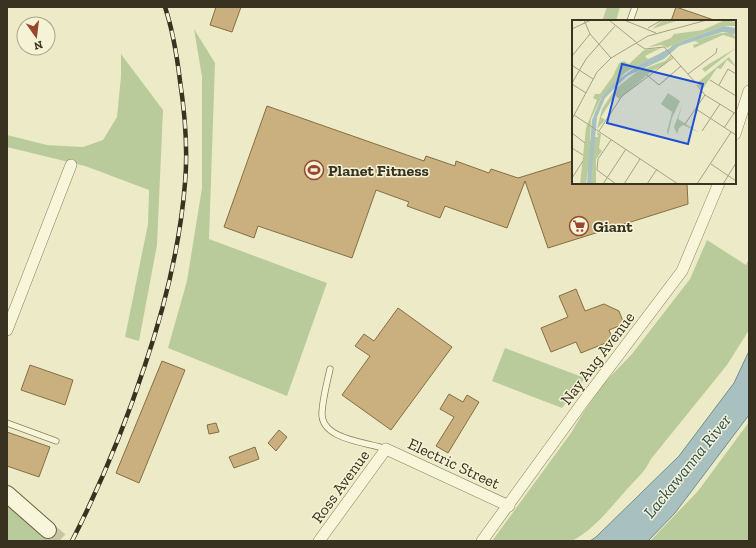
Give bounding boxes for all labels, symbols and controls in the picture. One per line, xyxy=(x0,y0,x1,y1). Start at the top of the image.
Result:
north arrow xyxy=(16,16,56,56)
inset map xyxy=(572,20,736,184)
text: N xyxy=(32,38,44,53)
sports icon: Planet Fitness xyxy=(303,159,325,181)
place label: Planet Fitness xyxy=(328,161,429,180)
supermarket icon: Giant xyxy=(568,215,590,237)
place label: Giant xyxy=(593,217,633,236)
street label: Nay Aug Avenue xyxy=(556,308,639,409)
water label: Lackawanna River xyxy=(639,410,735,522)
street label: Electric Street xyxy=(405,434,503,493)
street label: Ross Avenue xyxy=(308,446,373,527)

